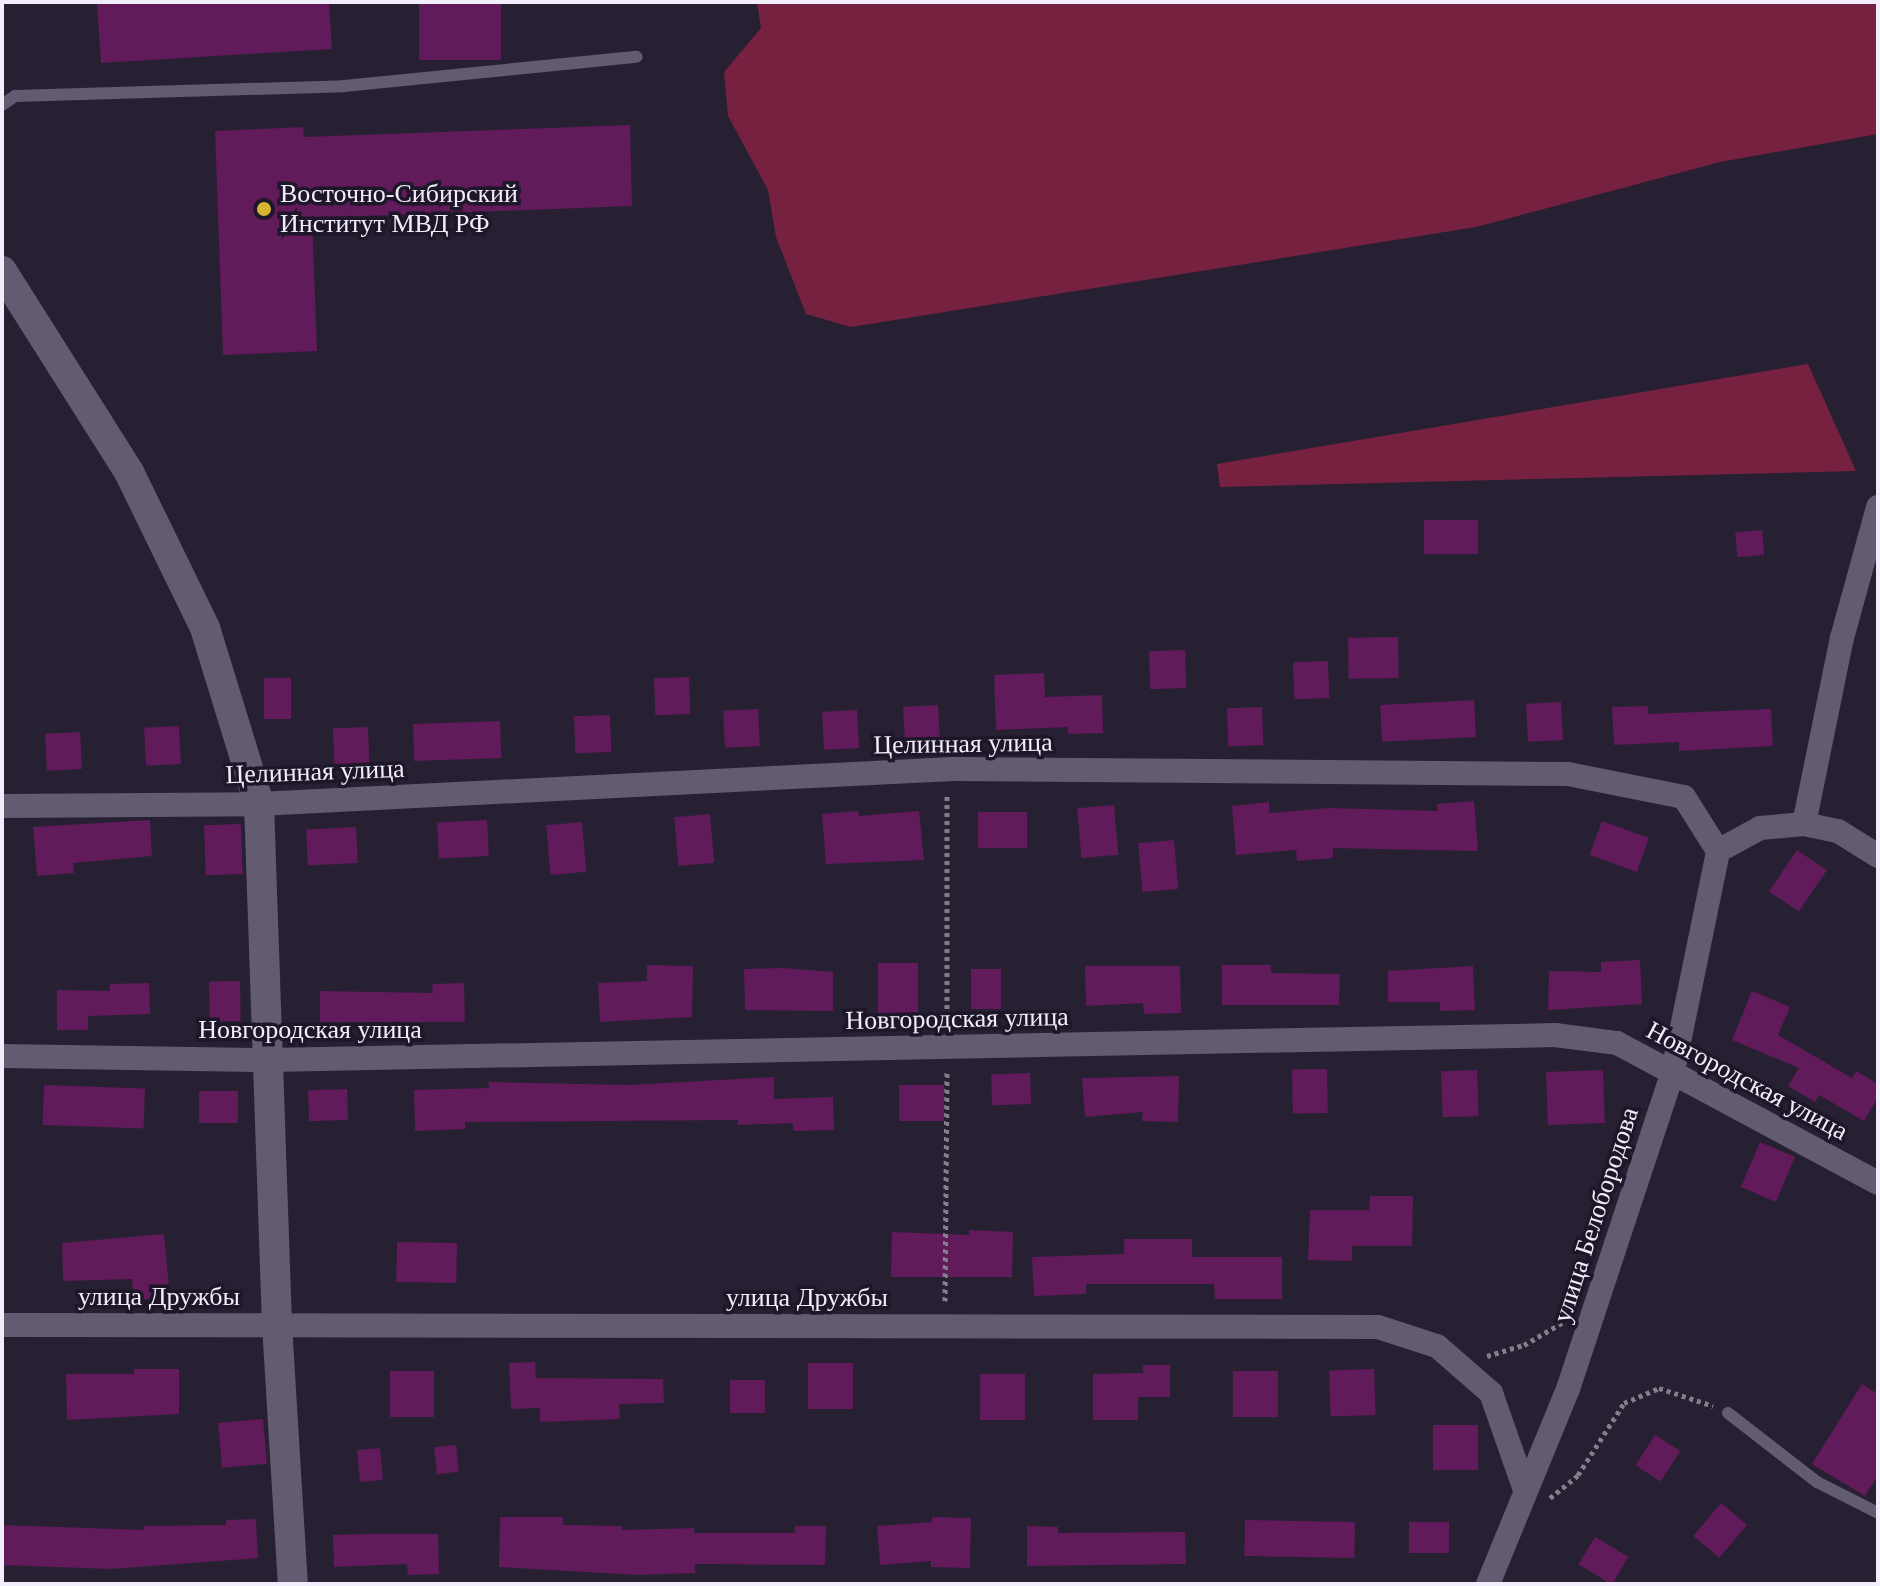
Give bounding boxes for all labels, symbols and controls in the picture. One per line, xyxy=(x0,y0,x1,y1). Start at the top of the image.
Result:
place label: Восточно-Сибирский Институт МВД РФ xyxy=(280,178,518,240)
marker: Восточно-Сибирский Институт МВД РФ xyxy=(255,200,273,218)
street label: Целинная улица xyxy=(873,727,1053,761)
street label: Целинная улица xyxy=(225,753,405,791)
street label: Новгородская улица xyxy=(845,1001,1069,1037)
street label: Новгородская улица xyxy=(198,1014,422,1046)
street label: Новгородская улица xyxy=(1641,1015,1853,1147)
street label: улица Белобородова xyxy=(1547,1104,1645,1326)
street label: улица Дружбы xyxy=(78,1281,240,1313)
street label: улица Дружбы xyxy=(726,1282,888,1314)

